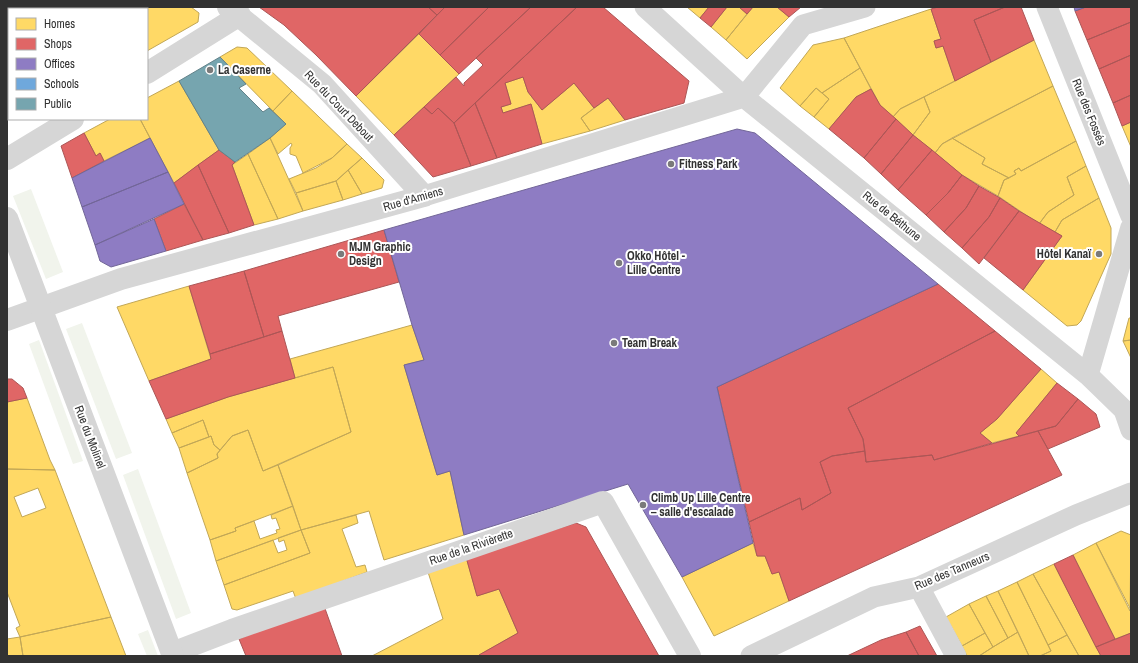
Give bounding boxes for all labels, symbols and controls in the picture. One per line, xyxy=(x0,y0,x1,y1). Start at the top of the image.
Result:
legend xyxy=(8,8,148,120)
text: Homes xyxy=(44,16,75,32)
text: Shops xyxy=(44,36,72,52)
text: Offices xyxy=(44,56,75,72)
place label: La Caserne xyxy=(218,62,272,78)
marker: La Caserne xyxy=(205,65,215,75)
street label: Rue du Court Debout xyxy=(301,67,377,145)
text: Schools xyxy=(44,76,79,92)
street label: Rue des Fossés xyxy=(1068,76,1110,148)
text: Public xyxy=(44,96,71,112)
place label: Fitness Park xyxy=(679,156,738,172)
marker: Fitness Park xyxy=(666,159,676,169)
street label: Rue d'Amiens xyxy=(381,183,445,215)
street label: Rue de Béthune xyxy=(859,187,925,245)
place label: MJM Graphic Design xyxy=(349,239,411,269)
place label: Hôtel Kanaï xyxy=(1037,246,1092,262)
place label: Okko Hôtel - Lille Centre xyxy=(627,248,686,278)
marker: MJM Graphic Design xyxy=(336,249,346,259)
marker: Hôtel Kanaï xyxy=(1094,249,1104,259)
marker: Okko Hôtel - Lille Centre xyxy=(614,258,624,268)
place label: Team Break xyxy=(622,335,678,351)
marker: Team Break xyxy=(609,338,619,348)
street label: Rue du Molinel xyxy=(71,403,109,471)
place label: Climb Up Lille Centre – salle d'escalade xyxy=(651,490,751,520)
marker: Climb Up Lille Centre – salle d'escalade xyxy=(638,500,648,510)
street label: Rue de la Rivièrette xyxy=(427,525,515,569)
street label: Rue des Tanneurs xyxy=(912,548,992,594)

